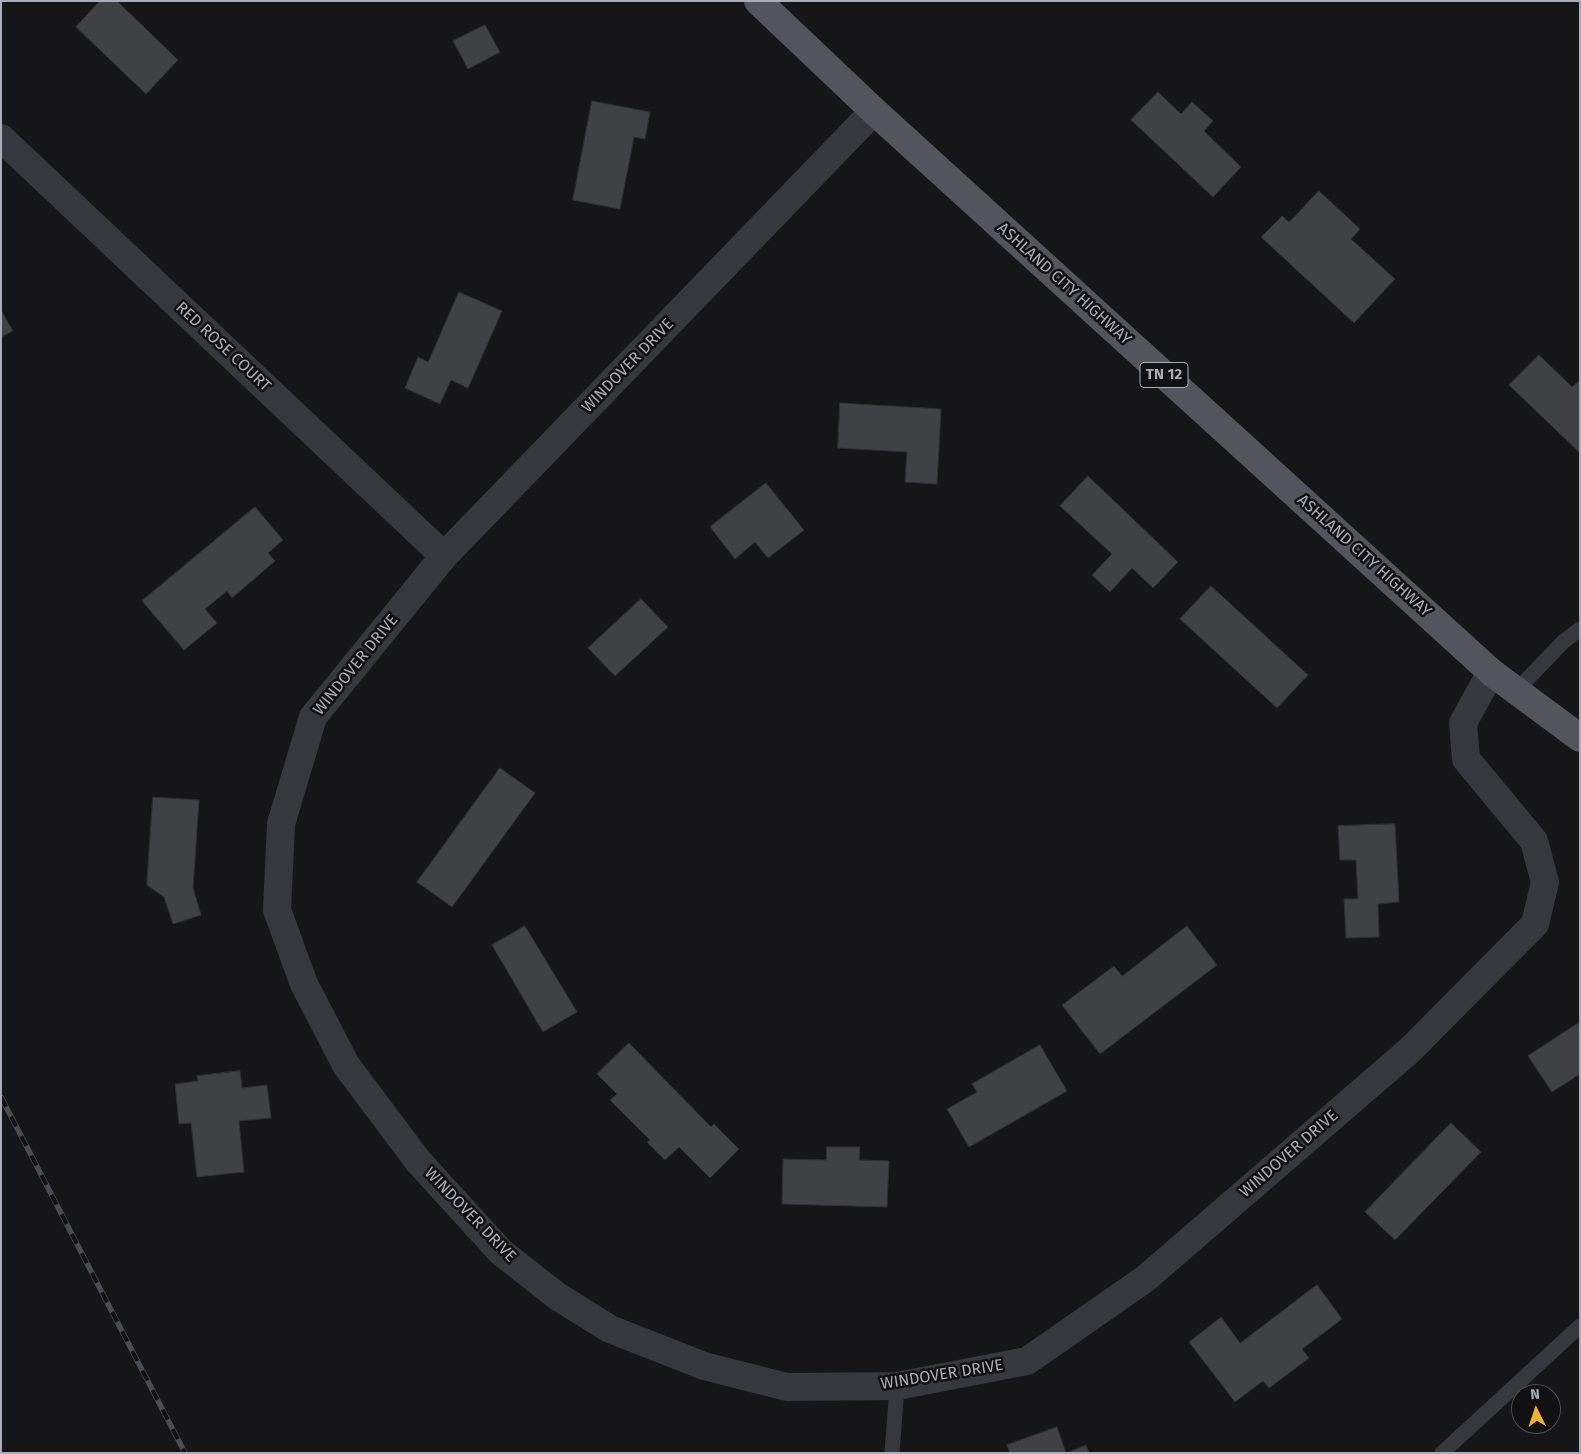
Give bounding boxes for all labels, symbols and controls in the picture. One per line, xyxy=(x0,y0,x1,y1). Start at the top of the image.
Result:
street label: ASHLAND CITY HIGHWAY xyxy=(993,219,1135,349)
street label: RED ROSE COURT xyxy=(172,298,274,396)
street label: WINDOVER DRIVE xyxy=(578,315,678,417)
road number: TN 12 xyxy=(1140,362,1188,388)
street label: ASHLAND CITY HIGHWAY xyxy=(1293,491,1435,621)
street label: WINDOVER DRIVE xyxy=(310,611,402,719)
street label: WINDOVER DRIVE xyxy=(1236,1106,1342,1202)
street label: WINDOVER DRIVE xyxy=(420,1164,520,1266)
street label: WINDOVER DRIVE xyxy=(879,1356,1005,1394)
north arrow xyxy=(1511,1384,1561,1434)
text: N xyxy=(1530,1386,1540,1403)

